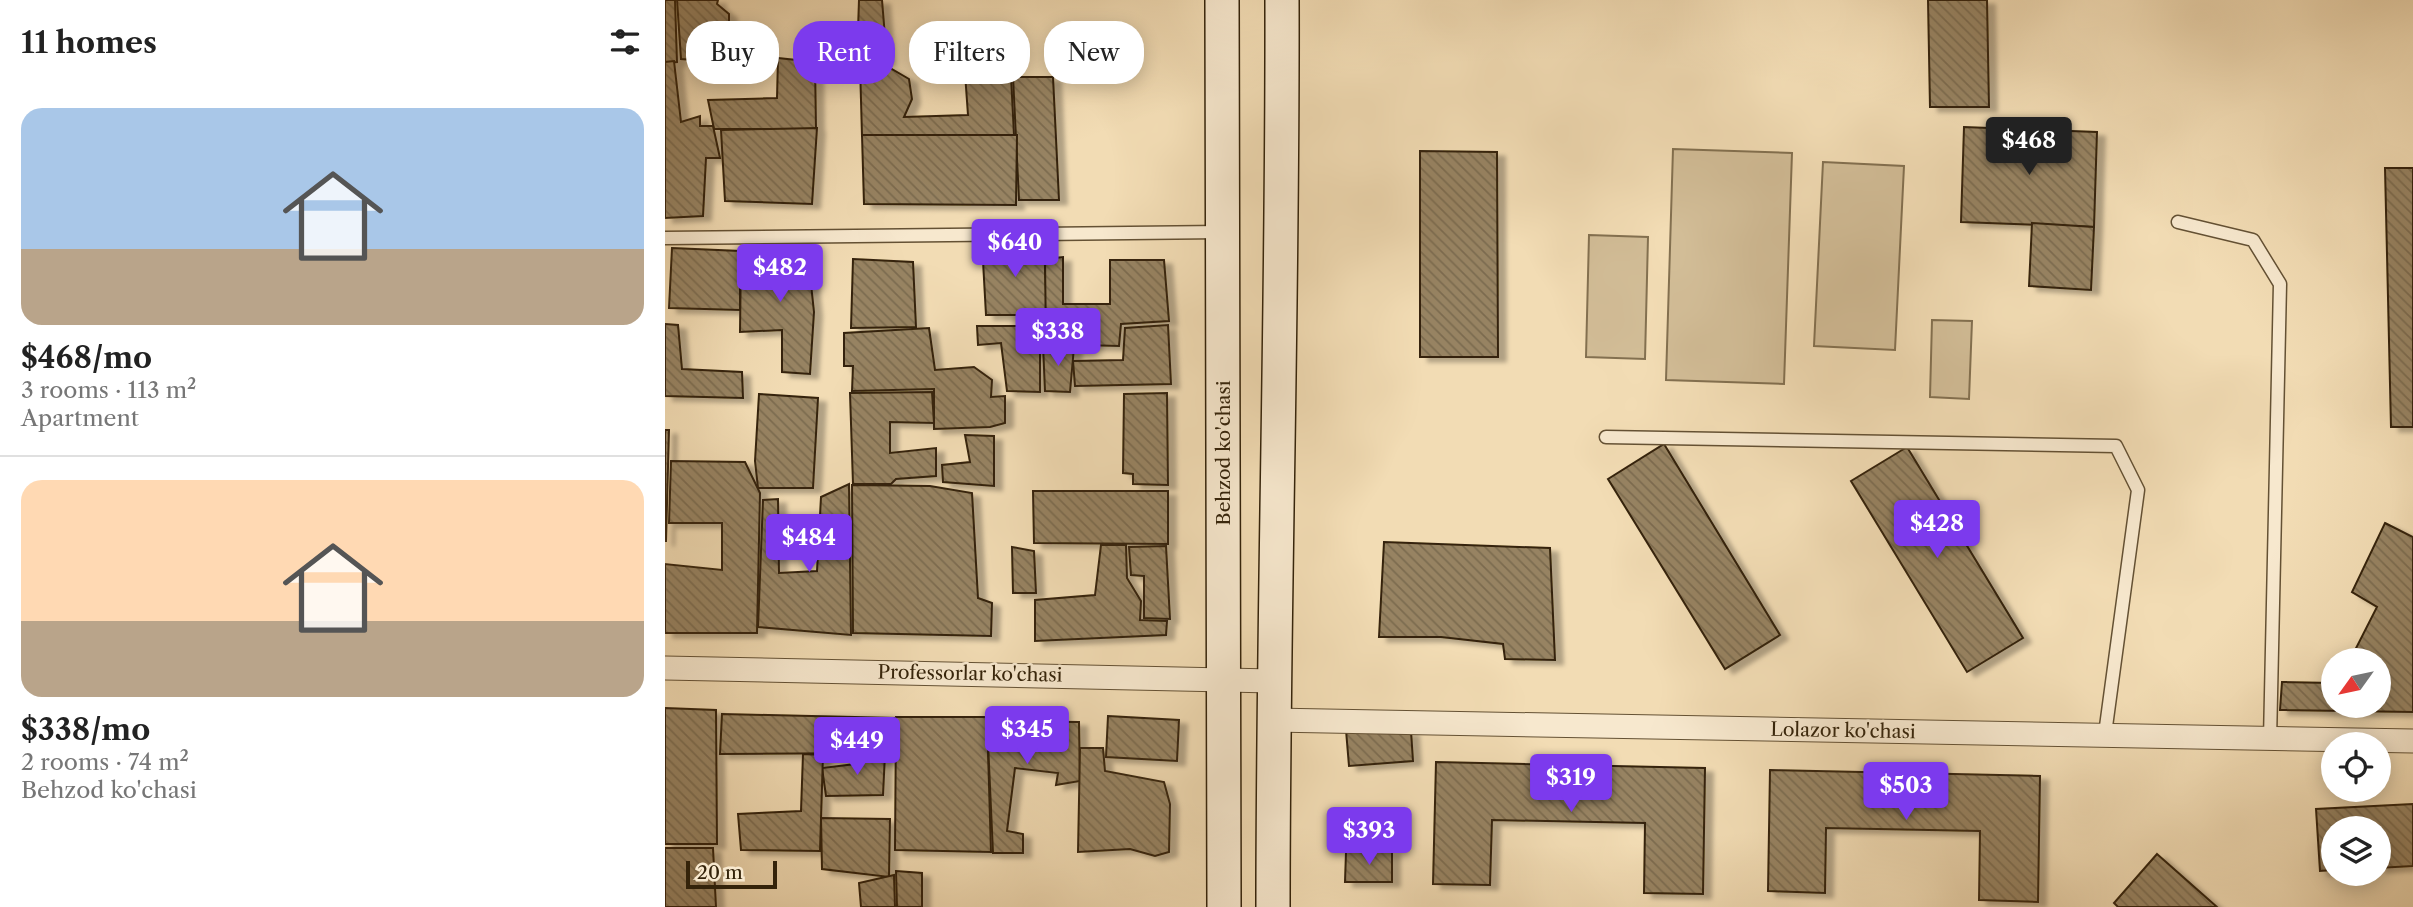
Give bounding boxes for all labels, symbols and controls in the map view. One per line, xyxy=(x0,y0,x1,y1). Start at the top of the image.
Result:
chip: Buy xyxy=(686,21,779,84)
chip: Rent xyxy=(793,21,895,84)
chip: Filters xyxy=(909,21,1030,84)
chip: New xyxy=(1044,21,1144,84)
icon: filters xyxy=(606,23,644,61)
text: 11 homes xyxy=(21,24,157,61)
pin: $468 xyxy=(1988,118,2070,177)
text: $468 xyxy=(2002,126,2056,154)
icon: home xyxy=(270,153,396,279)
pin: $640 xyxy=(974,219,1056,279)
text: $640 xyxy=(988,228,1042,256)
pin: $482 xyxy=(739,244,821,304)
text: $482 xyxy=(753,253,807,281)
pin: $338 xyxy=(1017,308,1099,368)
text: $338 xyxy=(1031,317,1085,345)
text: $468/mo xyxy=(21,339,152,376)
text: 3 rooms · 113 m² xyxy=(21,376,197,404)
street label: Behzod ko'chasi xyxy=(1212,380,1235,526)
text: Apartment xyxy=(21,404,139,432)
pin: $428 xyxy=(1896,500,1978,560)
text: $428 xyxy=(1910,509,1964,537)
pin: $484 xyxy=(768,514,850,574)
text: $484 xyxy=(782,523,836,551)
icon: home xyxy=(270,525,396,651)
north arrow xyxy=(2321,648,2391,718)
map controls xyxy=(2321,648,2391,886)
street label: Professorlar ko'chasi xyxy=(877,660,1063,687)
pin: $345 xyxy=(986,706,1068,766)
text: $338/mo xyxy=(21,711,150,748)
text: $345 xyxy=(1001,715,1053,743)
pin: $449 xyxy=(816,718,898,777)
street label: Lolazor ko'chasi xyxy=(1770,718,1916,743)
text: $449 xyxy=(830,726,884,754)
button: locate xyxy=(2321,732,2391,802)
text: 2 rooms · 74 m² xyxy=(21,748,189,776)
pin: $319 xyxy=(1530,754,1612,814)
pin: $503 xyxy=(1865,762,1947,822)
text: $319 xyxy=(1546,763,1596,791)
text: $503 xyxy=(1879,771,1933,799)
text: Behzod ko'chasi xyxy=(21,776,197,804)
pin: $393 xyxy=(1328,808,1410,867)
text: $393 xyxy=(1343,816,1395,844)
button: layers xyxy=(2321,816,2391,886)
scale bar xyxy=(686,858,777,890)
text: 20 m xyxy=(697,861,743,884)

